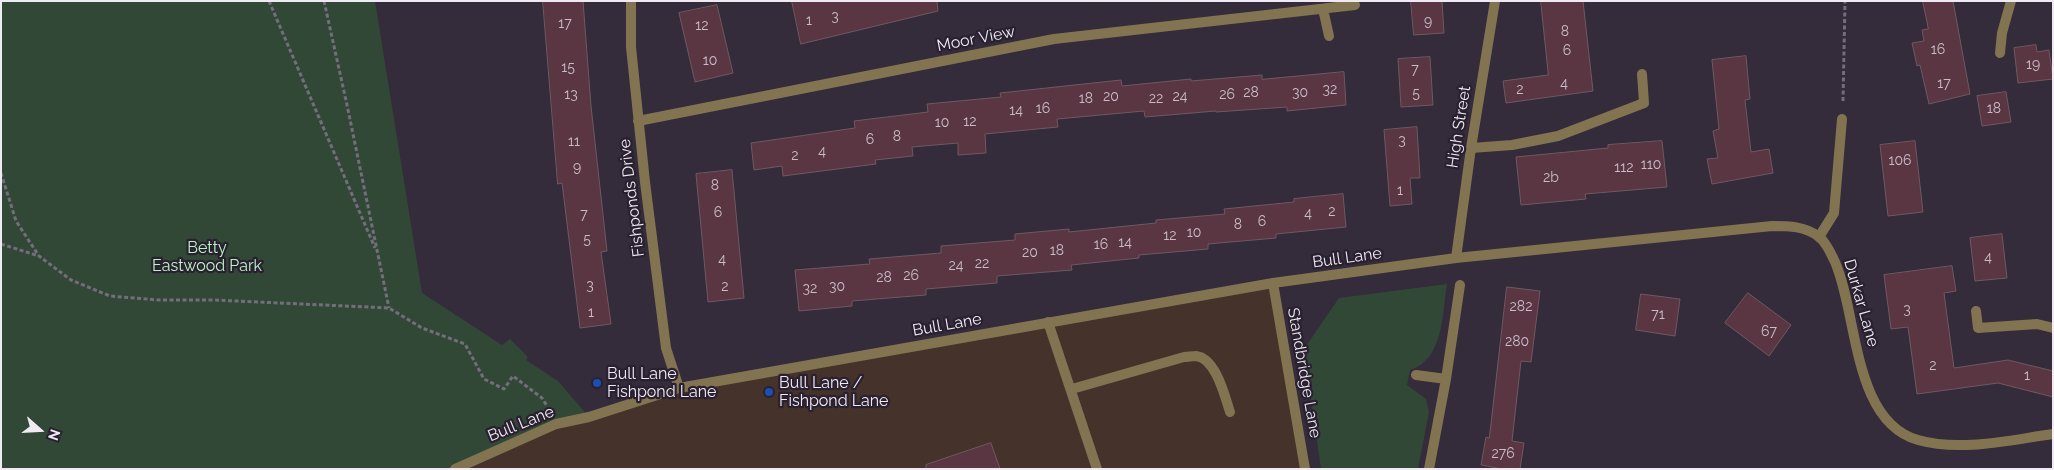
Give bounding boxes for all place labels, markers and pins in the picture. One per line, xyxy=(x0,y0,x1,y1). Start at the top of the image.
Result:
place label: Bull Lane Fishpond Lane xyxy=(607,364,716,402)
place label: Bull Lane / Fishpond Lane xyxy=(779,373,888,411)
marker: Bull Lane Fishpond Lane xyxy=(591,377,603,389)
marker: Bull Lane / Fishpond Lane xyxy=(763,386,775,398)

